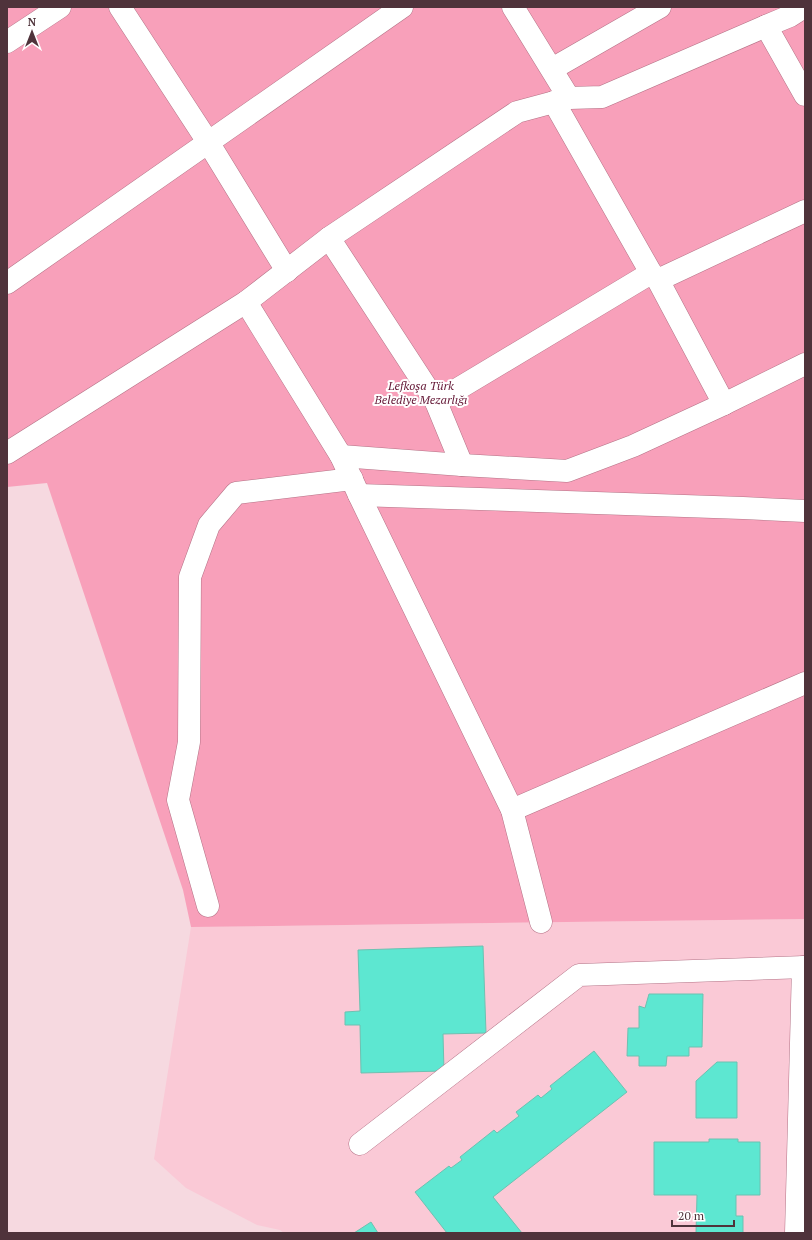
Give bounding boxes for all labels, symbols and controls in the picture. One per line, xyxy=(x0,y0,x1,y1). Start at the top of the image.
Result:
north arrow xyxy=(12,12,52,52)
text: N xyxy=(28,15,37,29)
park label: Lefkoşa Türk Belediye Mezarlığı xyxy=(374,378,467,407)
scale bar xyxy=(672,1202,734,1228)
text: 20 m xyxy=(678,1208,705,1223)

